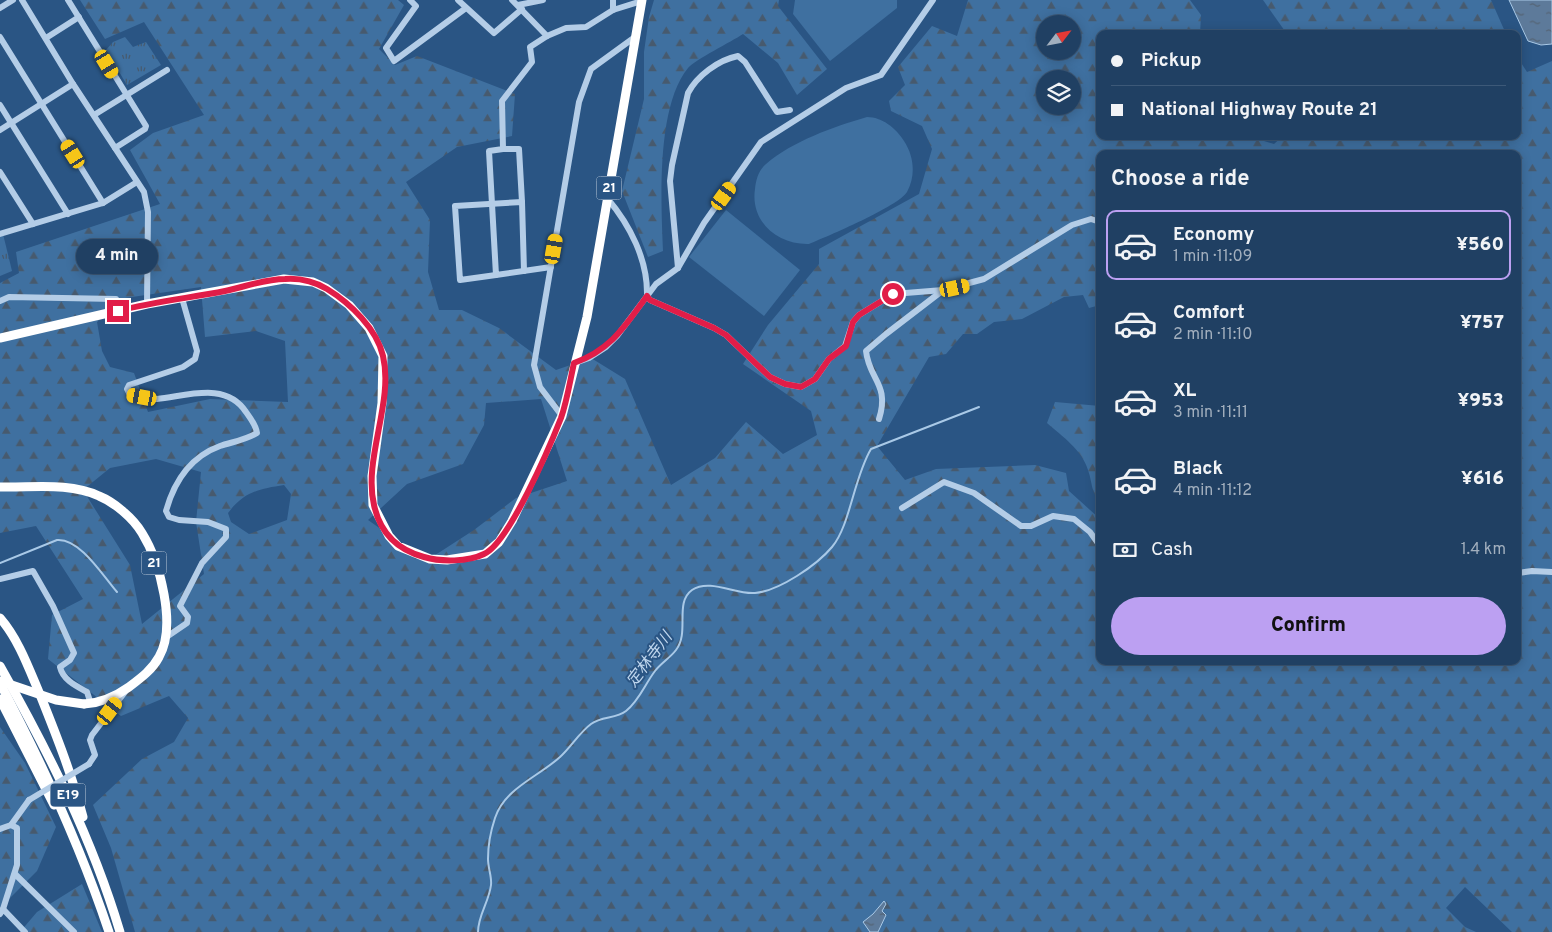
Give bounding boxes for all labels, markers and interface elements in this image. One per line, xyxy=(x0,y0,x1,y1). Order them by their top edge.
north arrow xyxy=(1036,15,1081,60)
map controls xyxy=(1036,15,1081,115)
car xyxy=(92,47,121,81)
text: Pickup xyxy=(1141,49,1201,73)
button: layers xyxy=(1036,70,1081,115)
text: National Highway Route 21 xyxy=(1141,98,1378,122)
car xyxy=(58,137,87,171)
text: Choose a ride xyxy=(1111,166,1249,193)
road number: 21 xyxy=(596,177,622,200)
car xyxy=(709,179,738,213)
icon: car xyxy=(1113,223,1158,268)
text: Economy xyxy=(1173,223,1254,247)
car xyxy=(544,233,563,265)
text: ¥560 xyxy=(1456,233,1504,257)
callout: 4 min xyxy=(77,238,159,274)
text: 4 min xyxy=(96,246,138,266)
text: 1 min · 11:09 xyxy=(1173,247,1252,267)
car xyxy=(938,278,971,298)
route start xyxy=(882,283,904,305)
route end xyxy=(107,300,129,322)
icon: car xyxy=(1113,301,1158,346)
text: Comfort xyxy=(1173,301,1245,325)
text: ¥757 xyxy=(1460,311,1504,335)
text: 2 min · 11:10 xyxy=(1173,325,1252,345)
icon: car xyxy=(1113,379,1158,424)
text: XL xyxy=(1173,379,1196,403)
car xyxy=(125,387,158,407)
text: ¥953 xyxy=(1458,389,1504,413)
text: 3 min · 11:11 xyxy=(1173,403,1248,423)
icon: car xyxy=(1113,457,1158,502)
text: Black xyxy=(1173,457,1223,481)
text: ¥616 xyxy=(1461,467,1504,491)
text: 4 min · 11:12 xyxy=(1173,481,1252,501)
icon: cash xyxy=(1111,536,1139,564)
text: Cash xyxy=(1151,538,1193,562)
text: 1.4 km xyxy=(1461,540,1506,560)
road number: 21 xyxy=(142,552,166,574)
button: Confirm xyxy=(1111,597,1506,655)
water label: 定林寺川 xyxy=(623,627,678,692)
car xyxy=(94,695,125,727)
road number: E19 xyxy=(50,784,86,806)

